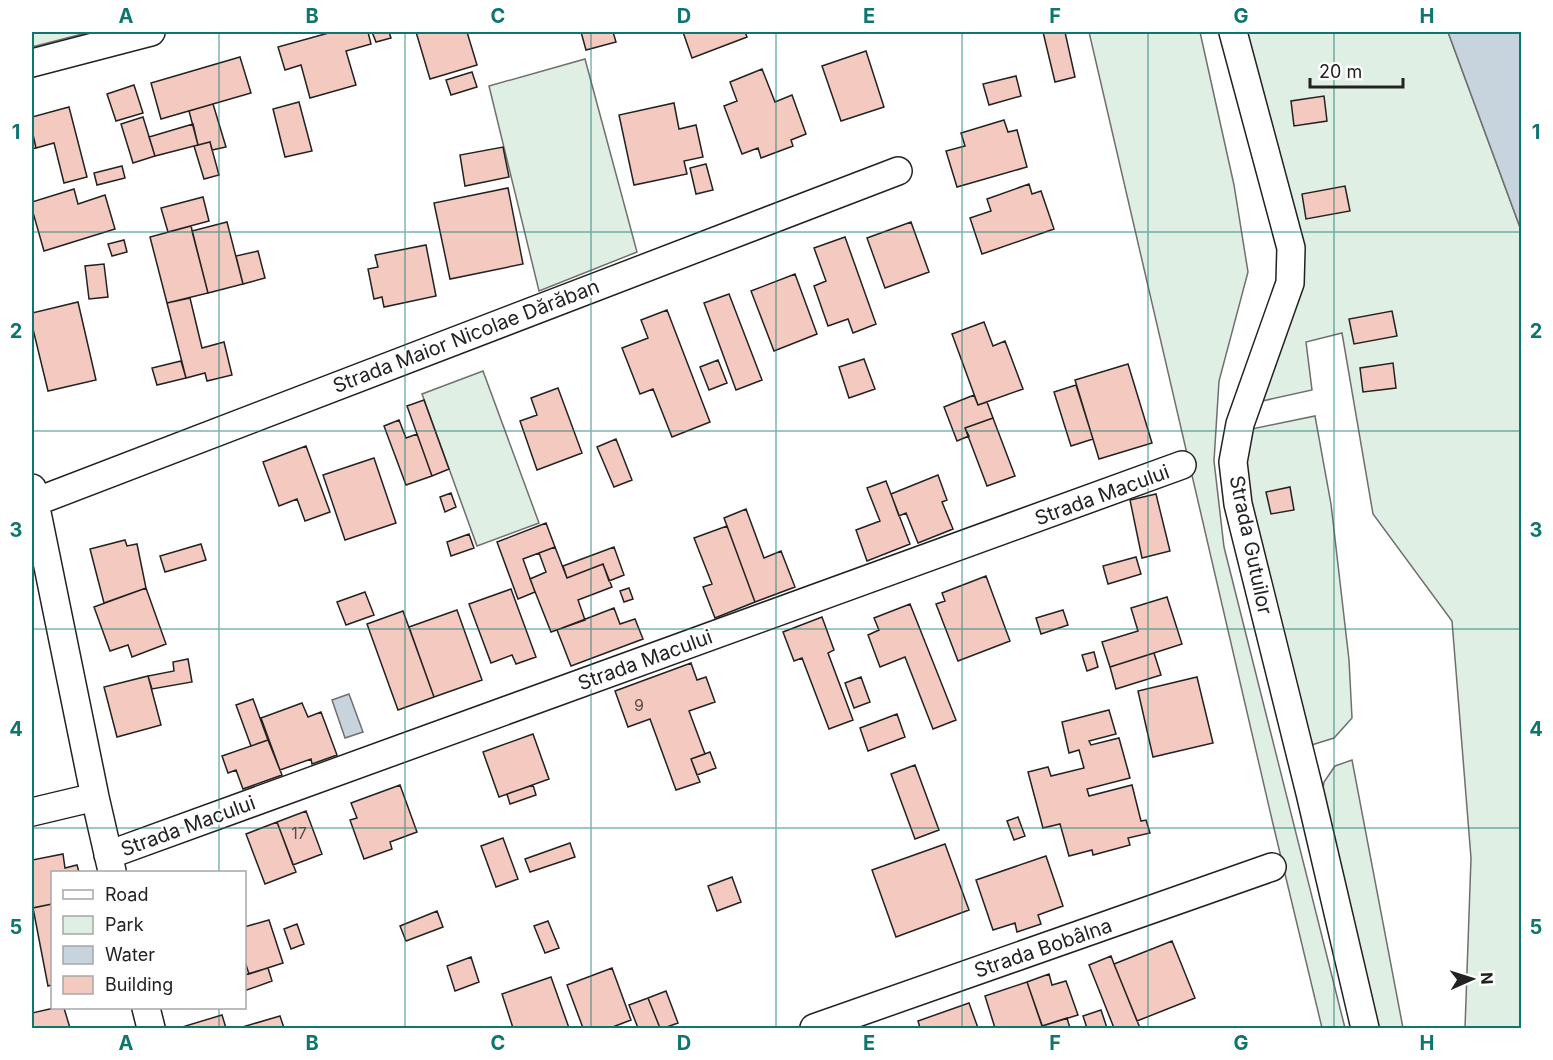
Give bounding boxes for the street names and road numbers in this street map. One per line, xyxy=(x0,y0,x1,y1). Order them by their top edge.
street label: Strada Maior Nicolae Dărăban xyxy=(330,274,602,398)
street label: Strada Macului xyxy=(1032,460,1172,530)
street label: Strada Gutuilor xyxy=(1225,473,1278,617)
street label: Strada Macului xyxy=(575,625,715,695)
street label: Strada Macului xyxy=(118,791,258,861)
street label: Strada Bobâlna xyxy=(971,913,1115,983)

